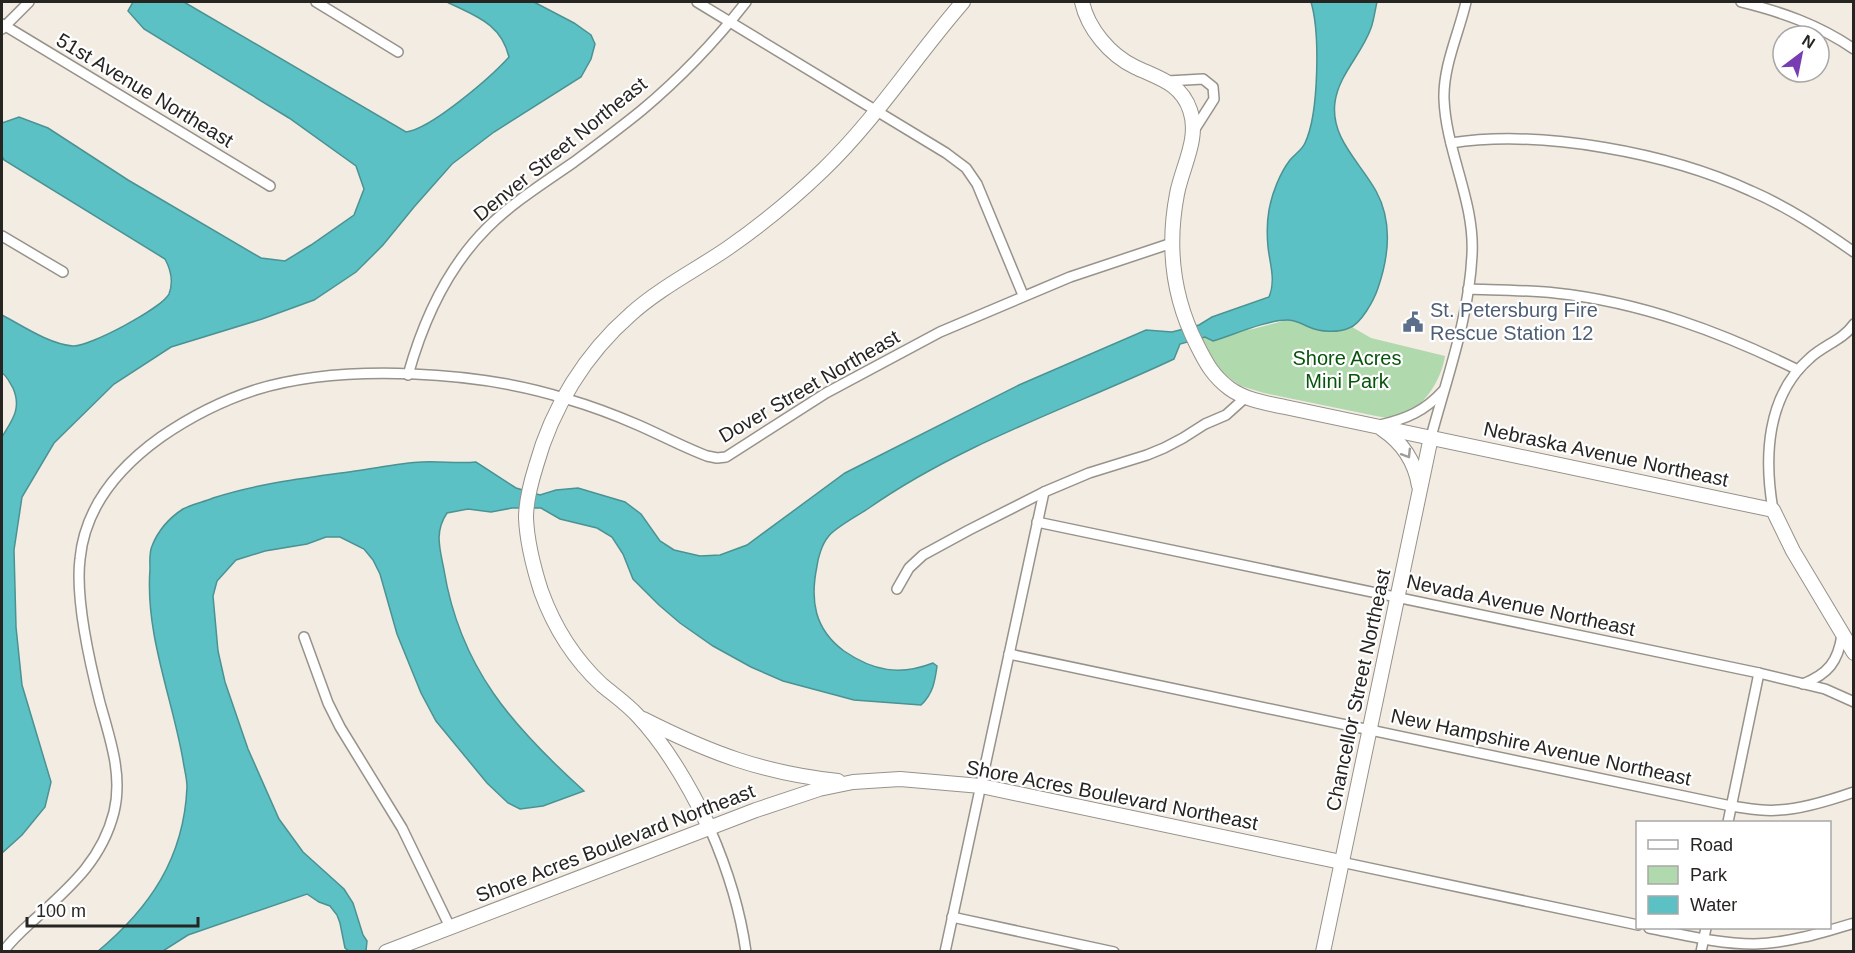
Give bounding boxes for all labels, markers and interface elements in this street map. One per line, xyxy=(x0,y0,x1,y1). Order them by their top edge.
north arrow xyxy=(1771,24,1831,84)
street label: 51st Avenue Northeast xyxy=(53,29,238,152)
text: N xyxy=(1799,31,1818,52)
street label: Denver Street Northeast xyxy=(469,72,651,225)
place label: St. Petersburg Fire Rescue Station 12 xyxy=(1430,299,1598,344)
public building icon: St. Petersburg Fire Rescue Station 12 xyxy=(1401,310,1425,334)
street label: Dover Street Northeast xyxy=(715,325,903,447)
park label: Shore Acres Mini Park xyxy=(1293,347,1401,392)
street label: Nebraska Avenue Northeast xyxy=(1482,417,1731,491)
one-way arrow xyxy=(1399,448,1411,458)
street label: Chancellor Street Northeast xyxy=(1322,567,1395,813)
street label: Nevada Avenue Northeast xyxy=(1405,570,1638,640)
street label: New Hampshire Avenue Northeast xyxy=(1389,704,1694,790)
street label: Shore Acres Boulevard Northeast xyxy=(964,756,1260,834)
street label: Shore Acres Boulevard Northeast xyxy=(473,779,758,906)
legend xyxy=(1636,821,1831,929)
text: Road xyxy=(1690,835,1733,855)
text: Park xyxy=(1690,865,1728,885)
scale bar xyxy=(27,890,198,928)
text: Water xyxy=(1690,895,1737,915)
text: 100 m xyxy=(36,901,86,921)

